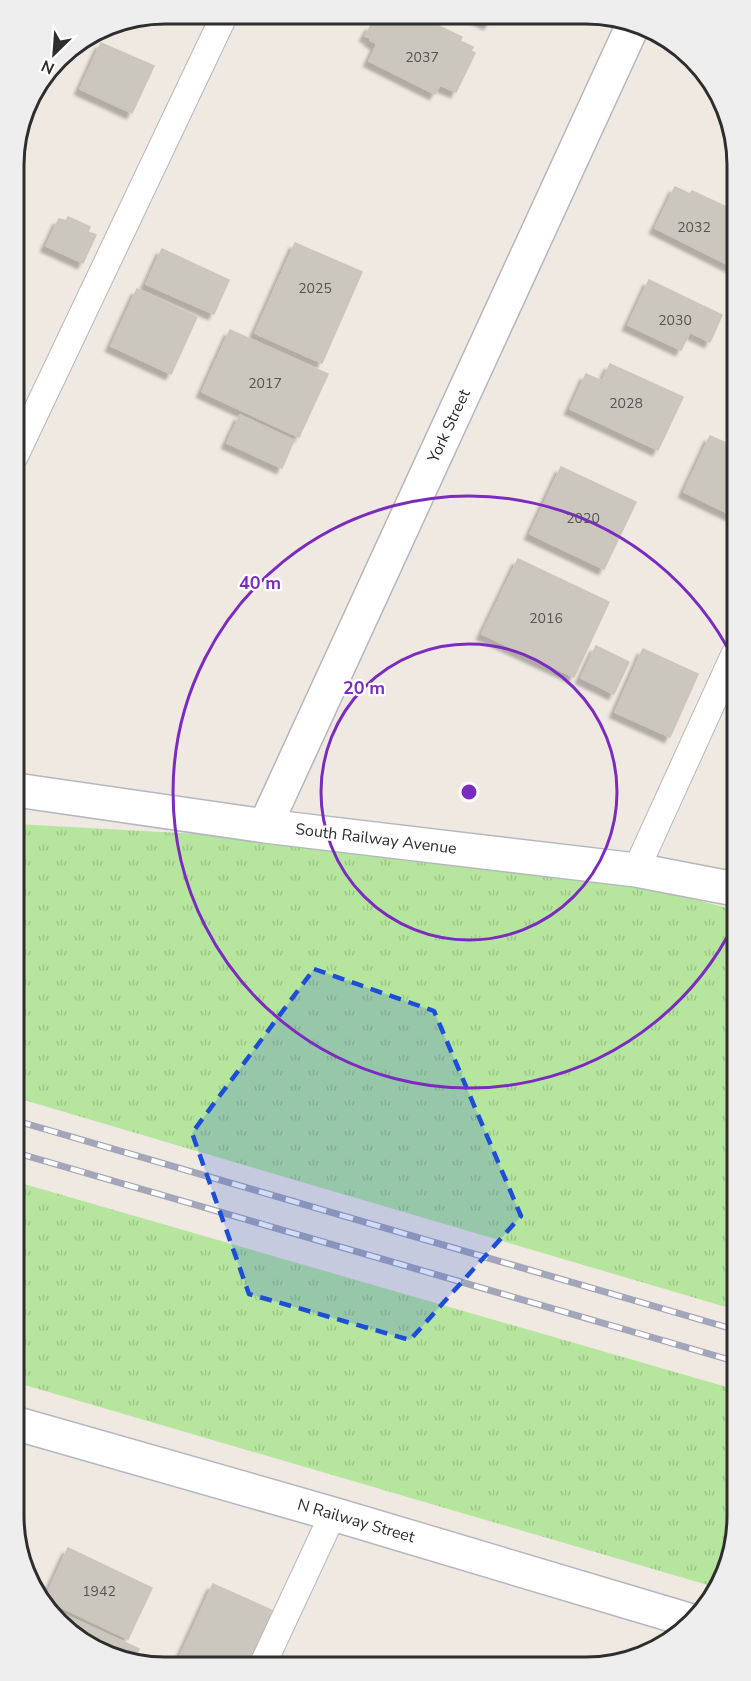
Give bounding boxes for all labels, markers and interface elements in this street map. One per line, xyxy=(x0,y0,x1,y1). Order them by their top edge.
north arrow xyxy=(24,24,84,84)
house number: 2037 xyxy=(405,48,439,67)
text: N xyxy=(38,54,58,79)
house number: 2032 xyxy=(677,218,711,237)
house number: 2025 xyxy=(298,279,332,298)
house number: 2030 xyxy=(658,311,692,330)
house number: 2017 xyxy=(248,374,282,393)
street label: York Street xyxy=(422,385,476,467)
house number: 2028 xyxy=(609,394,643,413)
house number: 2020 xyxy=(566,509,600,528)
text: 40 m xyxy=(239,571,281,595)
house number: 2016 xyxy=(529,609,563,628)
text: 20 m xyxy=(343,676,385,700)
centre of rings xyxy=(459,782,479,802)
street label: South Railway Avenue xyxy=(294,818,458,860)
street label: N Railway Street xyxy=(295,1494,418,1548)
house number: 1942 xyxy=(82,1582,116,1601)

